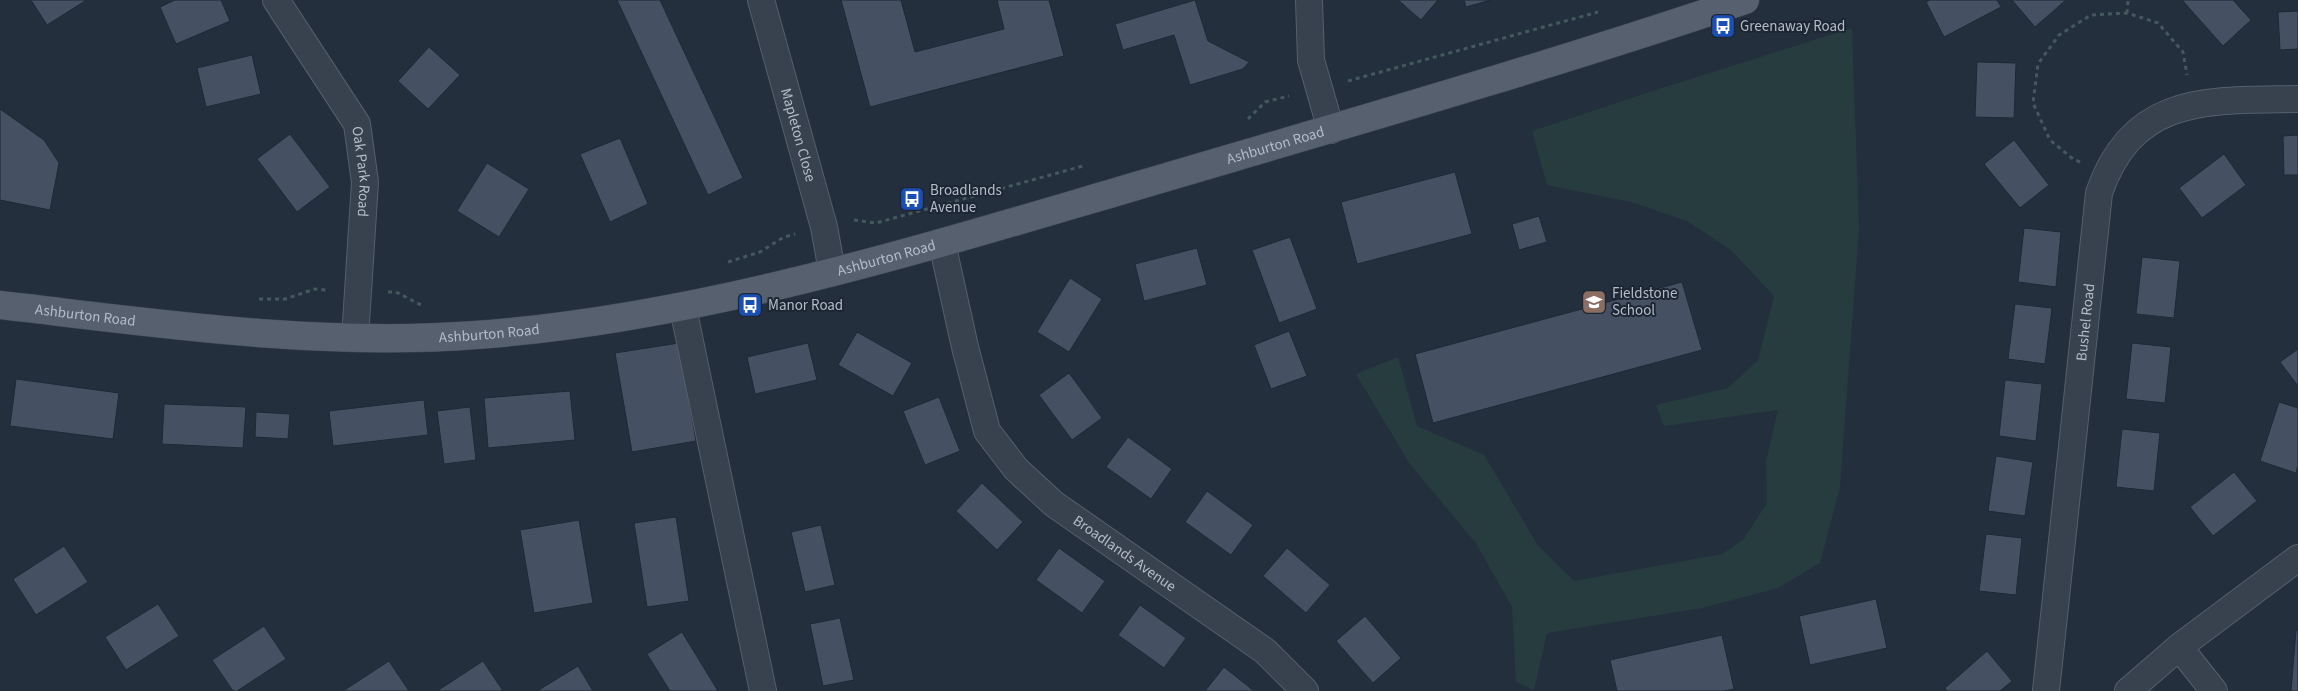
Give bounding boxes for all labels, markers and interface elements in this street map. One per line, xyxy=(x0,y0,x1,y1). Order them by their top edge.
bus stop icon: Greenaway Road xyxy=(1710,13,1736,39)
place label: Greenaway Road xyxy=(1740,16,1845,37)
street label: Mapleton Close xyxy=(775,86,821,184)
street label: Ashburton Road xyxy=(1224,121,1327,169)
street label: Oak Park Road xyxy=(347,125,375,218)
place label: Broadlands Avenue xyxy=(930,180,1002,218)
bus stop icon: Broadlands Avenue xyxy=(899,186,925,212)
street label: Ashburton Road xyxy=(835,234,938,281)
street label: Bushel Road xyxy=(2071,282,2100,362)
place label: Fieldstone School xyxy=(1612,283,1677,321)
school or university icon: Fieldstone School xyxy=(1581,289,1607,315)
bus stop icon: Manor Road xyxy=(737,292,763,318)
place label: Manor Road xyxy=(768,295,843,316)
street label: Ashburton Road xyxy=(34,299,137,331)
street label: Ashburton Road xyxy=(438,319,541,348)
street label: Broadlands Avenue xyxy=(1069,510,1180,597)

